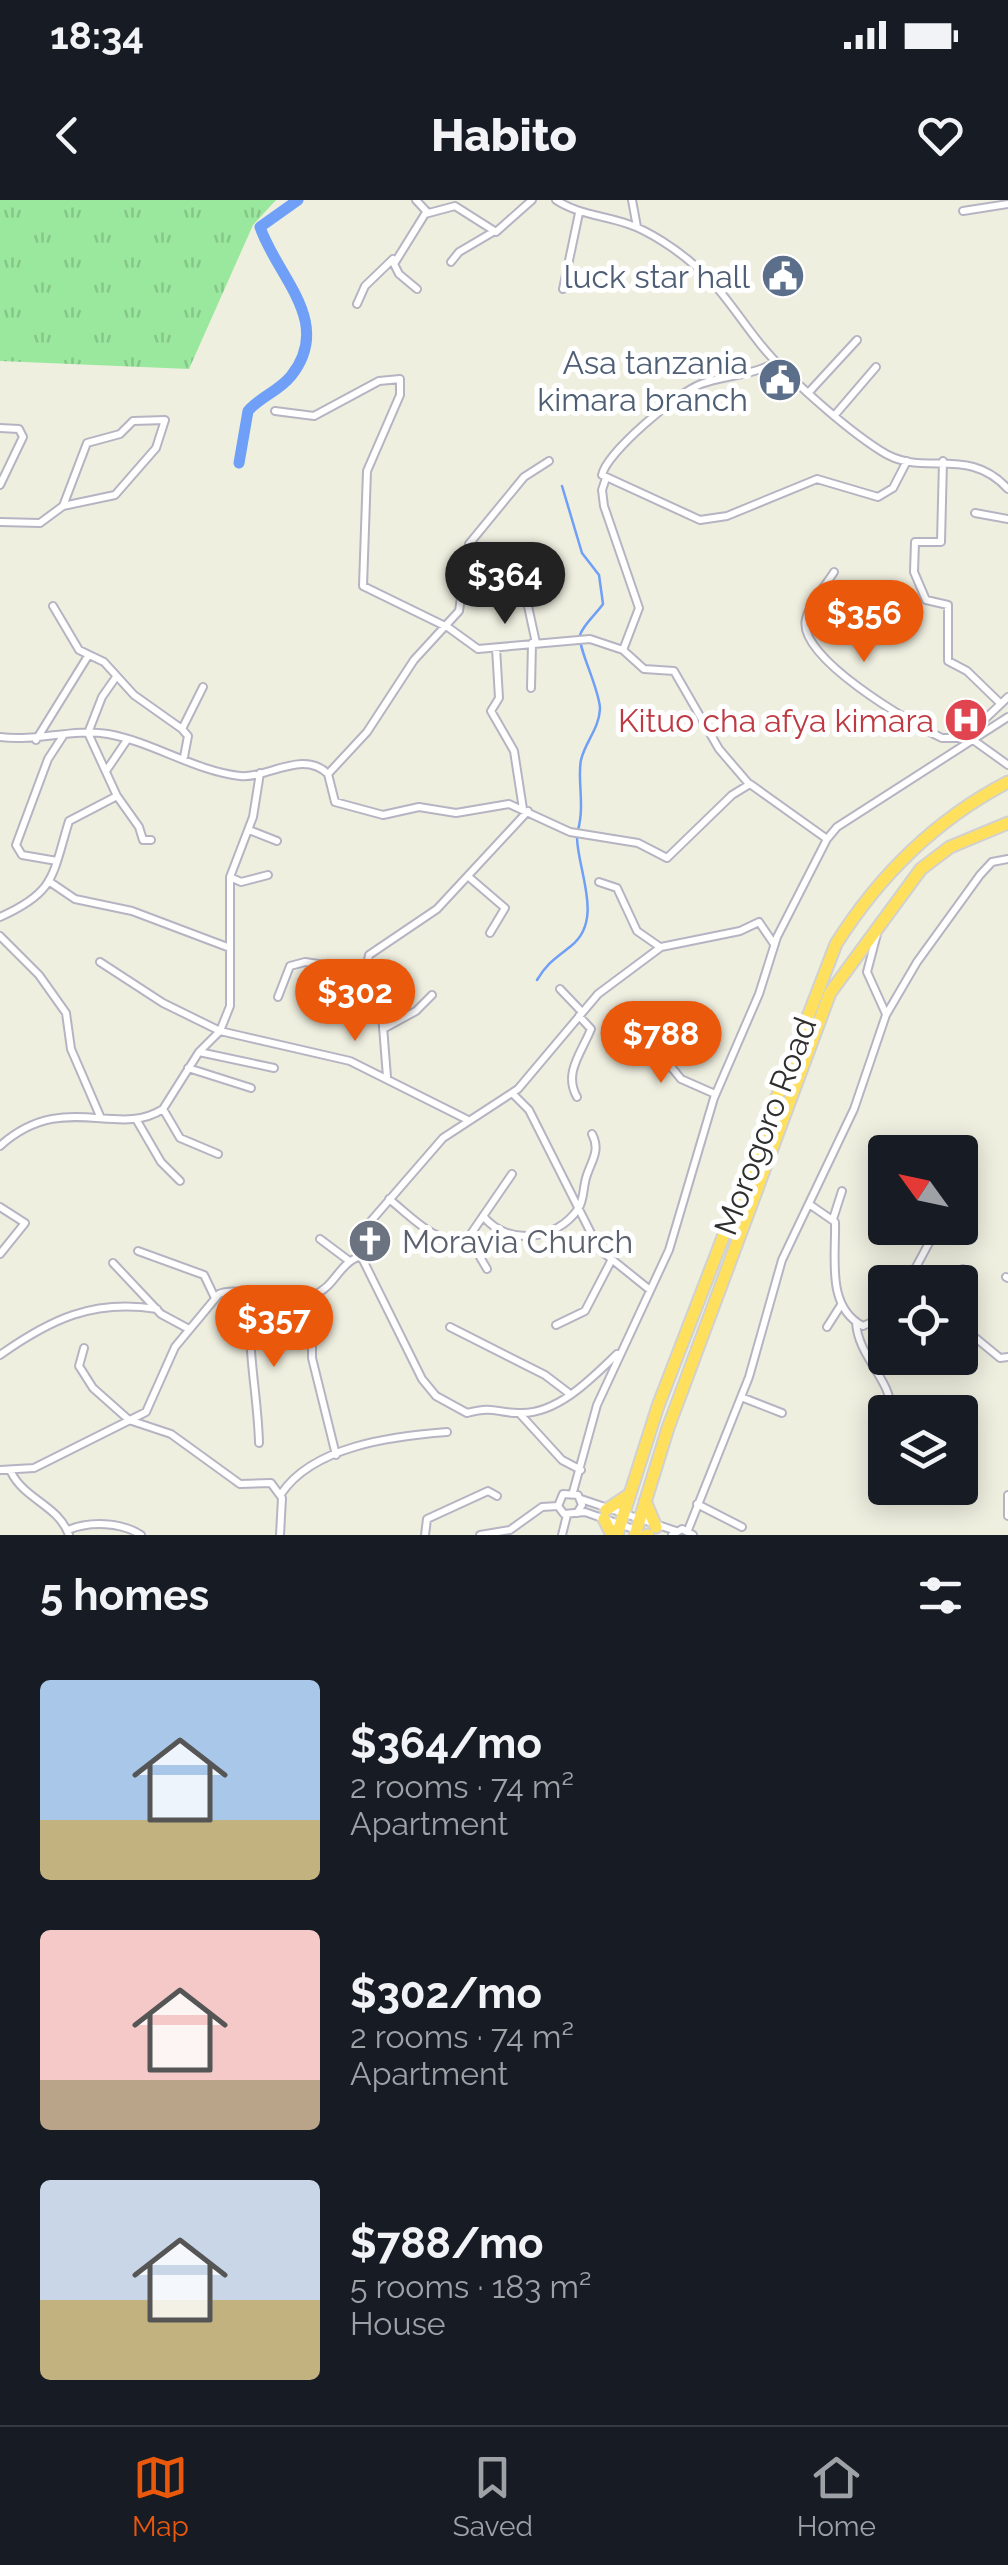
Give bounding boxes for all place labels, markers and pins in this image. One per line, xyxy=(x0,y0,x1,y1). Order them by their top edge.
public building icon: luck star hall xyxy=(760,253,806,299)
place label: luck star hall xyxy=(564,258,750,295)
place label: Asa tanzania kimara branch xyxy=(537,344,748,418)
public building icon: Asa tanzania kimara branch xyxy=(757,357,803,403)
pin: $364 xyxy=(446,542,564,627)
pin: $356 xyxy=(805,580,923,665)
hospital icon: Kituo cha afya kimara xyxy=(943,697,989,743)
place label: Kituo cha afya kimara xyxy=(618,702,934,739)
pin: $302 xyxy=(296,959,414,1044)
pin: $788 xyxy=(602,1001,720,1086)
church icon: Moravia Church xyxy=(347,1218,393,1264)
place label: Moravia Church xyxy=(402,1223,633,1260)
pin: $357 xyxy=(215,1285,333,1370)

